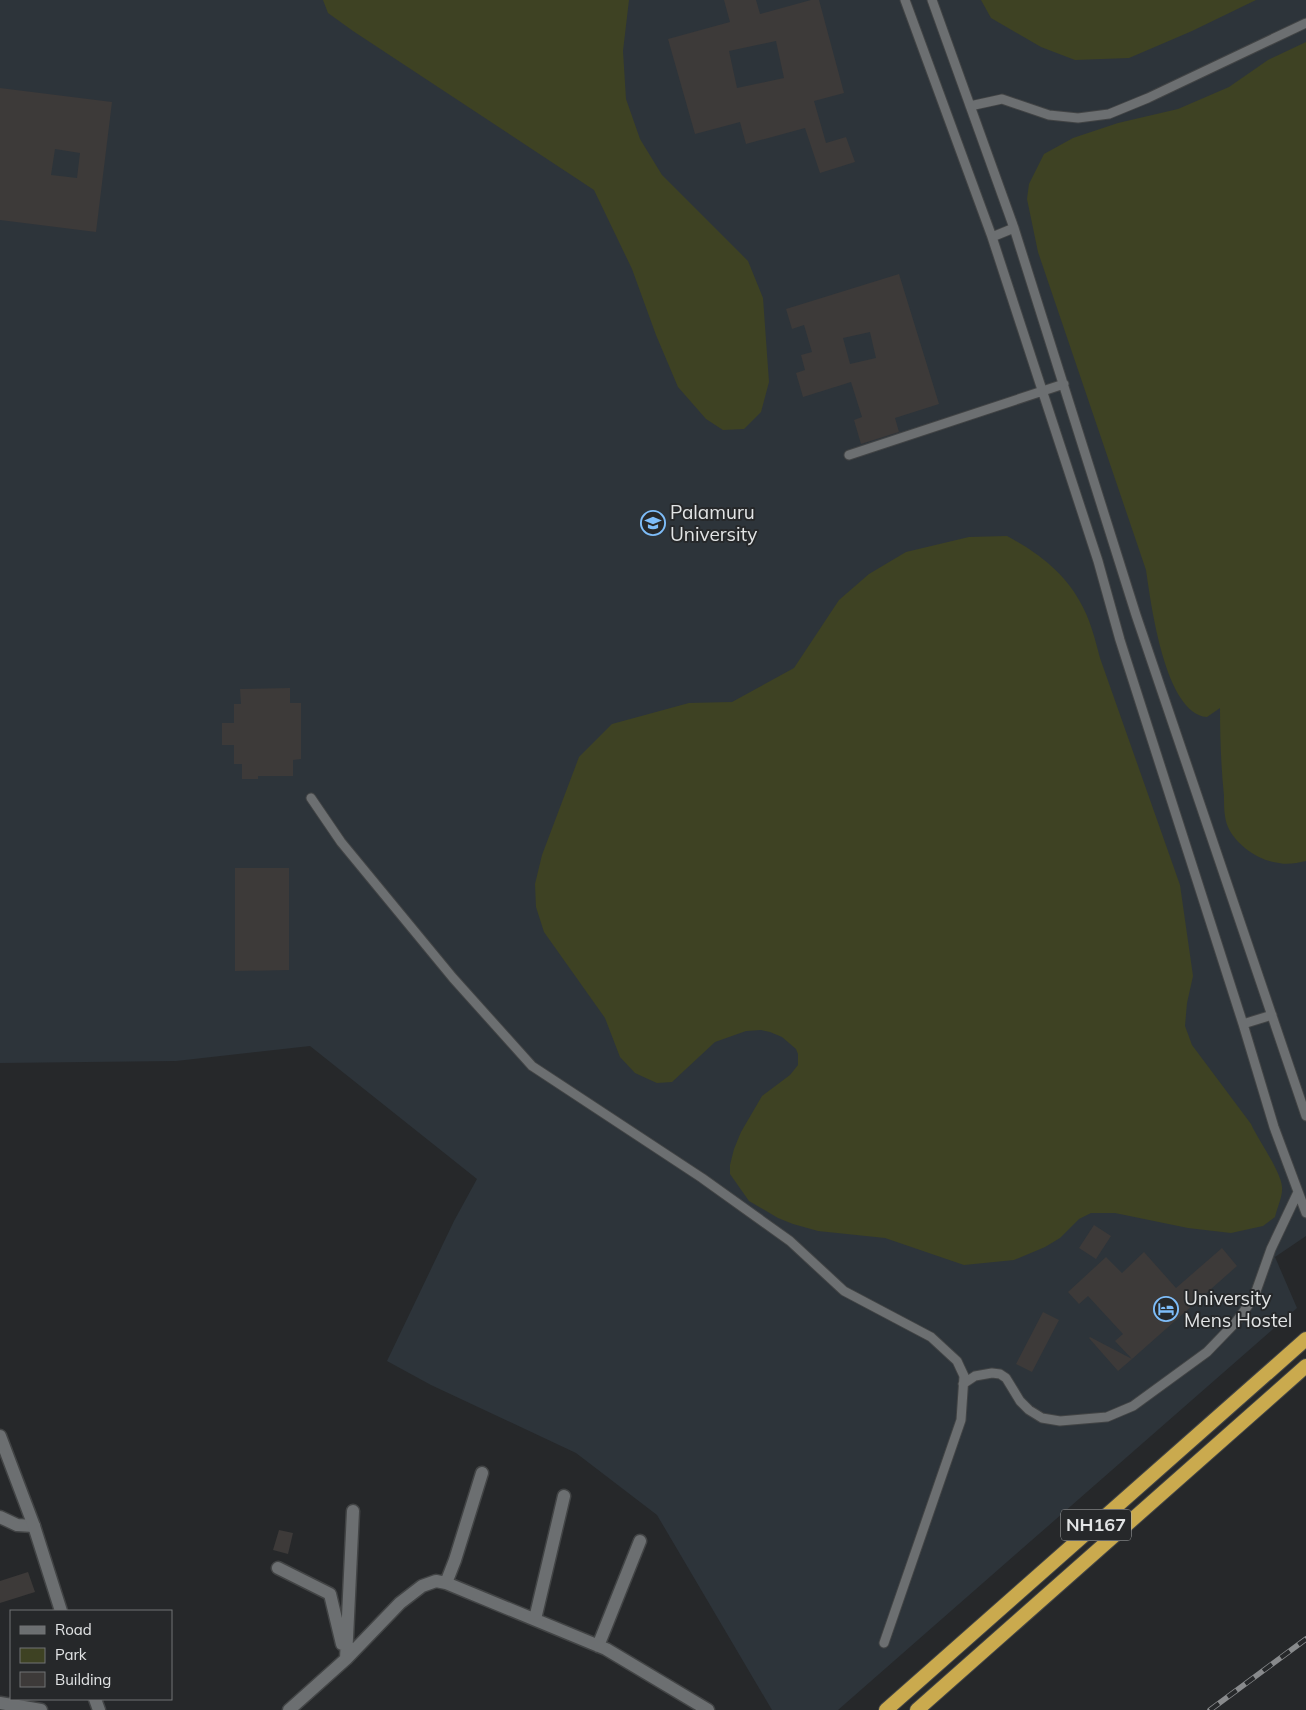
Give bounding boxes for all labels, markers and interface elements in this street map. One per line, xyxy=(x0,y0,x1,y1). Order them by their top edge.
place label: Palamuru University xyxy=(670,500,757,546)
school or university icon: Palamuru University xyxy=(640,510,666,536)
place label: University Mens Hostel xyxy=(1184,1286,1292,1332)
hotel icon: University Mens Hostel xyxy=(1153,1296,1179,1322)
road number: NH167 xyxy=(1061,1510,1131,1540)
legend xyxy=(10,1610,172,1700)
text: Road xyxy=(55,1620,92,1639)
text: Park xyxy=(55,1645,87,1664)
text: Building xyxy=(55,1670,111,1689)

